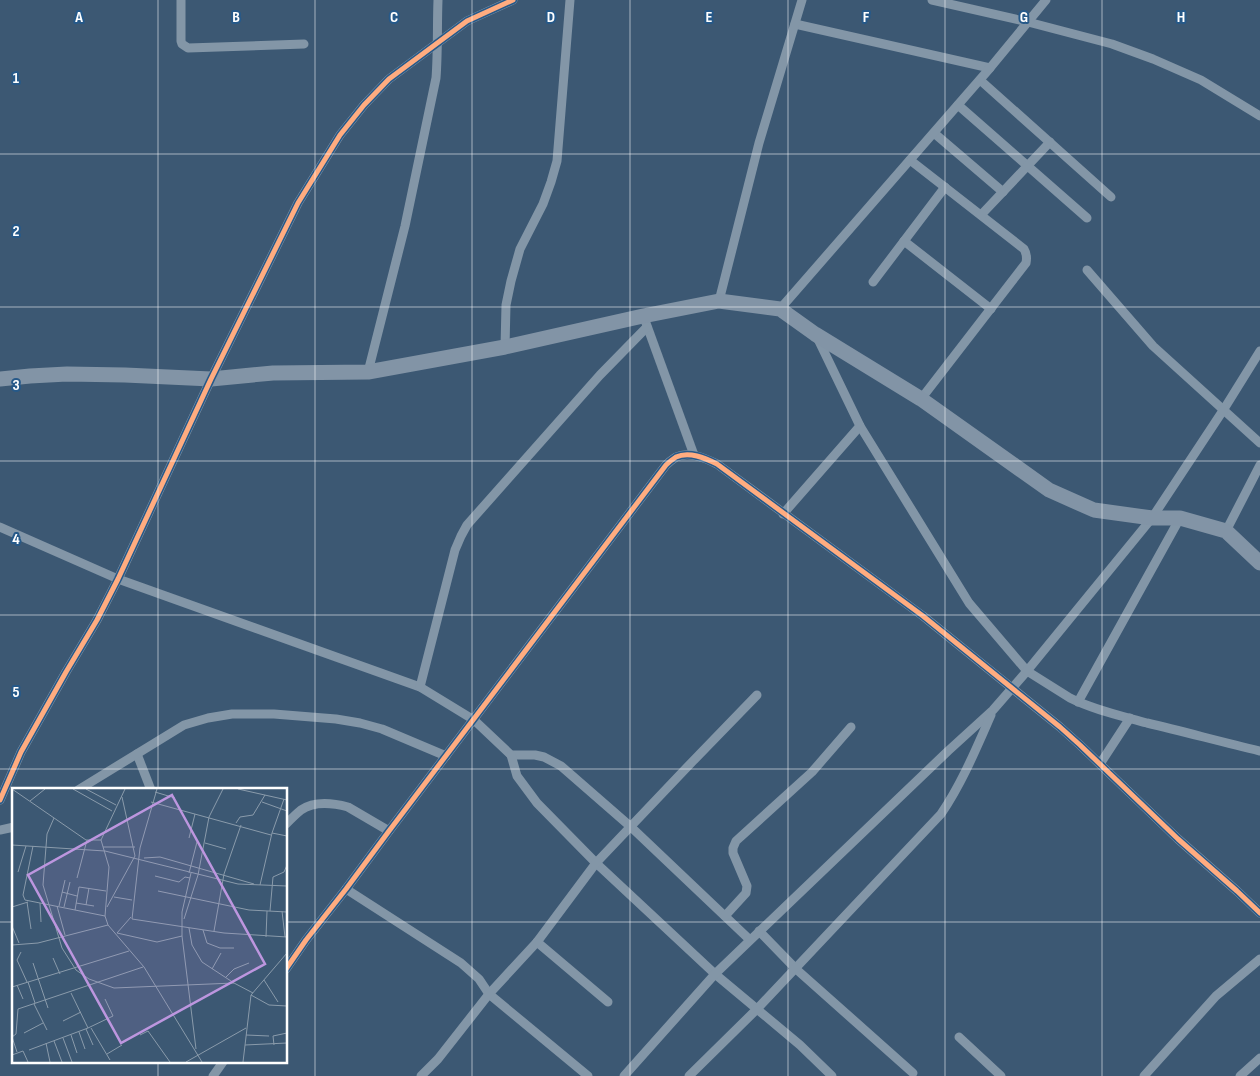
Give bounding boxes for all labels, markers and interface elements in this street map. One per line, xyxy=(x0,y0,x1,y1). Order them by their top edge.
text: A xyxy=(74,8,83,27)
text: B xyxy=(232,8,240,27)
text: C xyxy=(390,8,398,27)
text: D xyxy=(547,8,555,27)
text: E xyxy=(706,8,713,27)
text: F xyxy=(863,8,870,27)
text: G xyxy=(1020,8,1028,27)
text: H xyxy=(1177,8,1185,27)
text: 1 xyxy=(13,69,20,88)
text: 2 xyxy=(12,222,20,241)
text: 3 xyxy=(12,376,20,395)
text: 4 xyxy=(12,530,20,549)
text: 5 xyxy=(12,683,20,702)
inset map xyxy=(12,788,288,1064)

